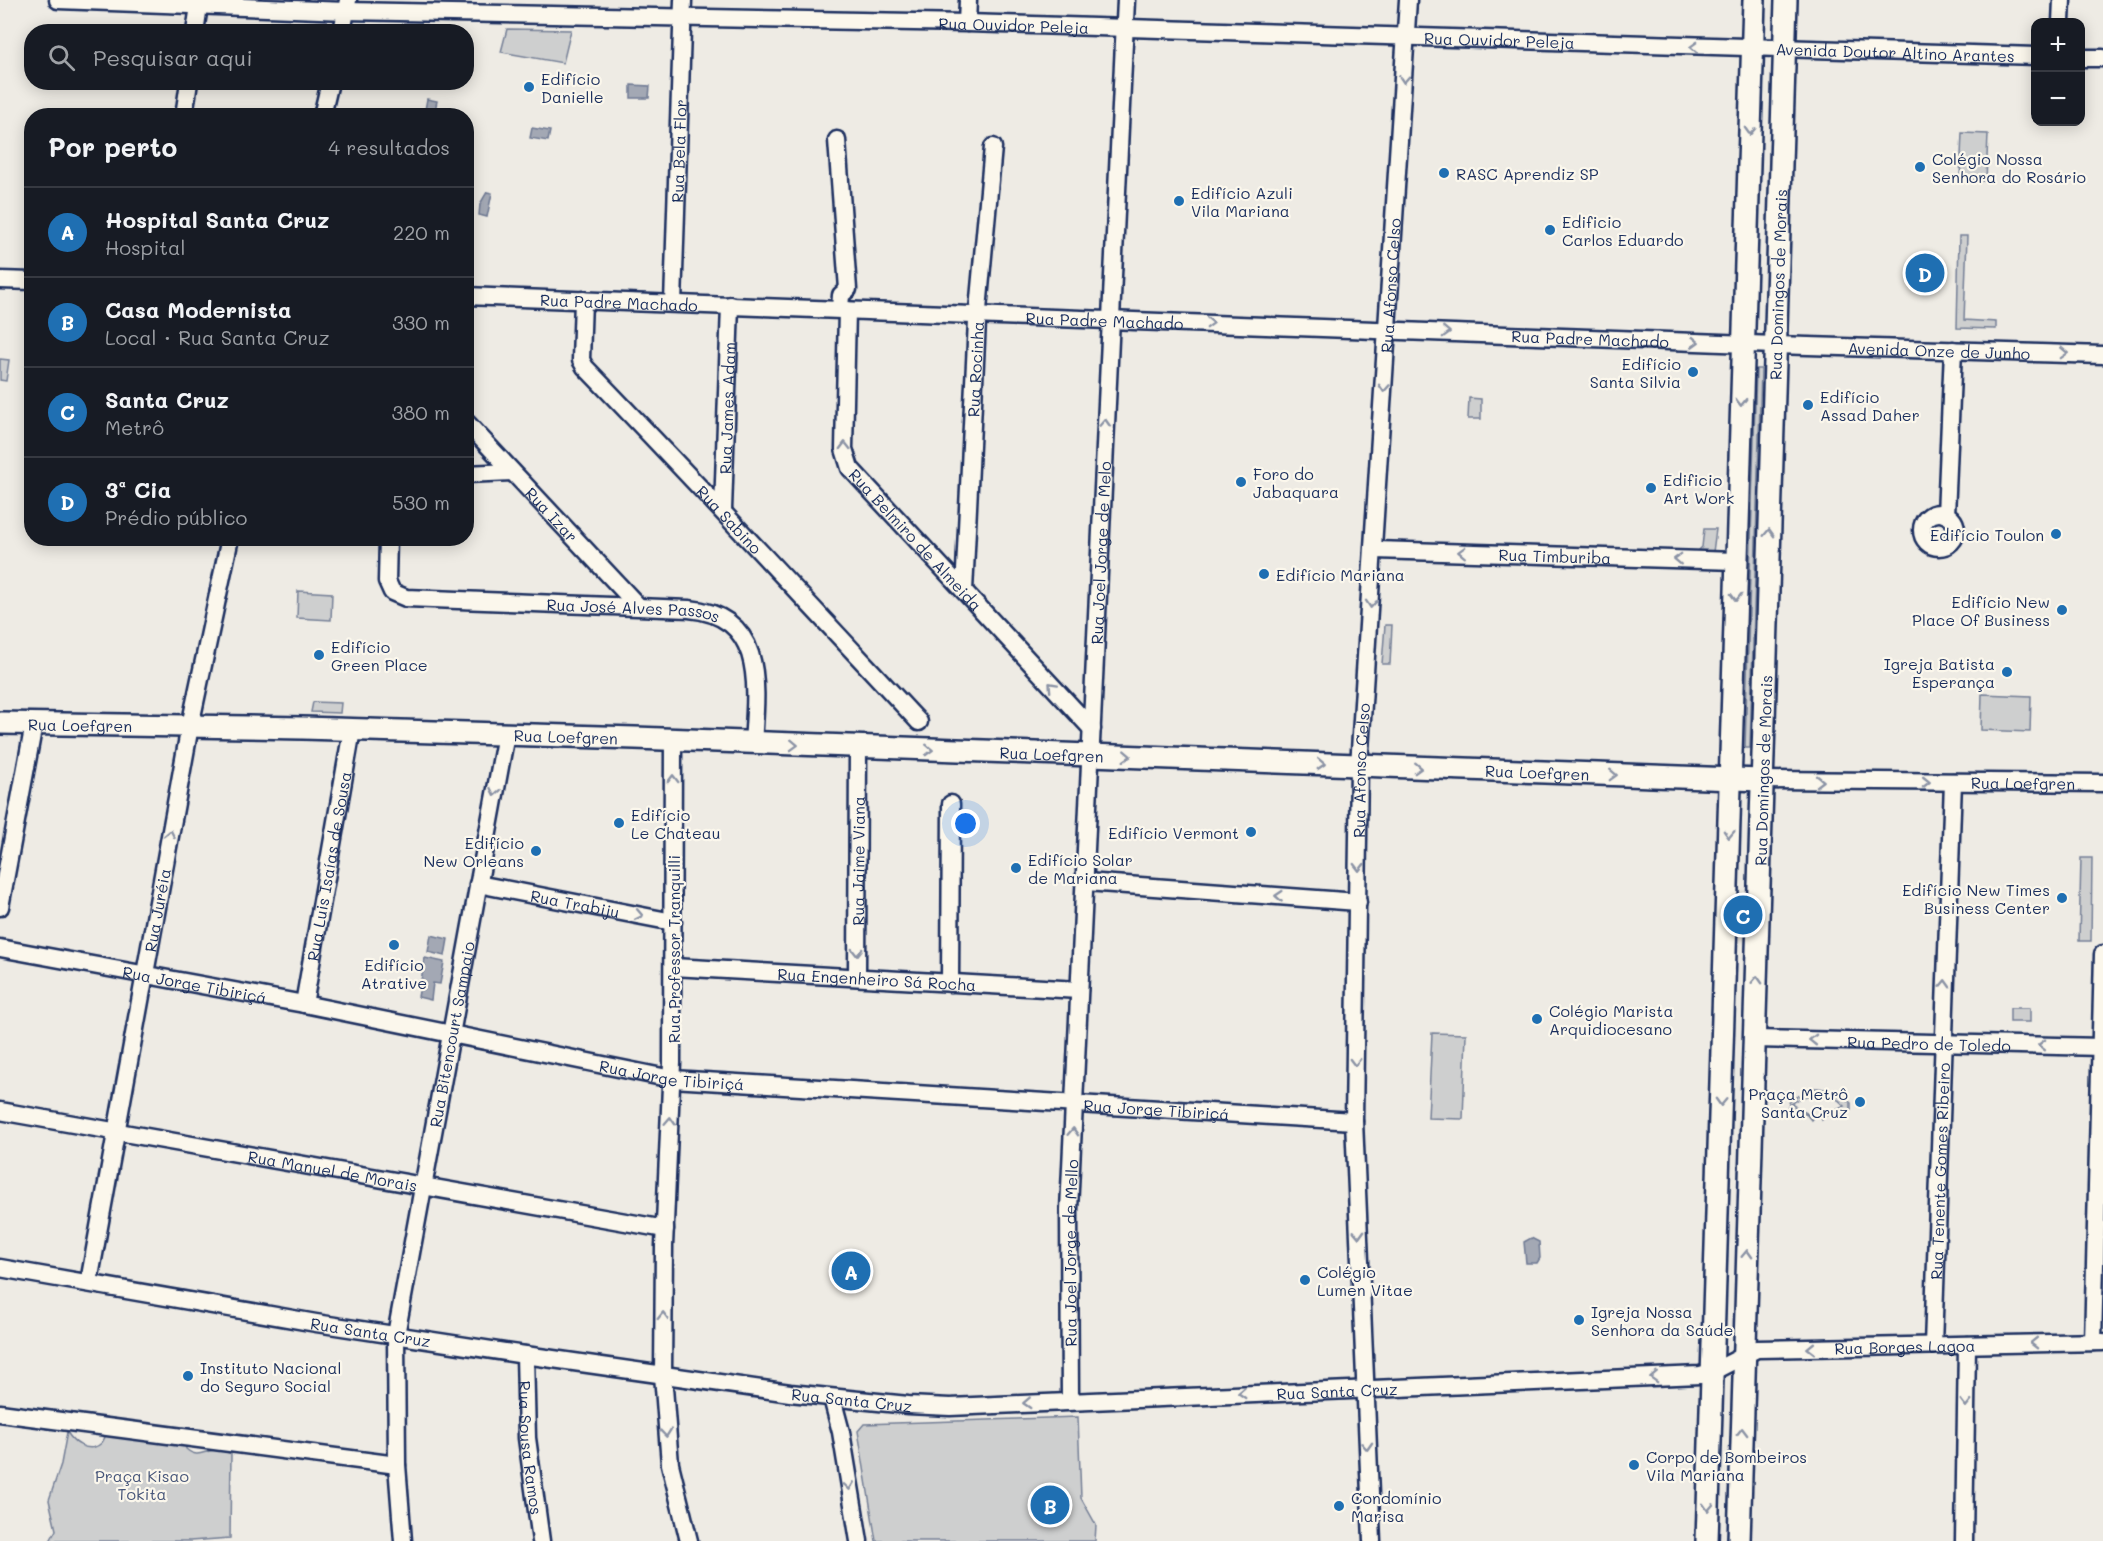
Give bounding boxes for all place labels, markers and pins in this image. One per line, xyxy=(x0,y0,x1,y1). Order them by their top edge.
place label: Edifício Danielle xyxy=(541,68,604,107)
marker: Edifício Danielle xyxy=(522,80,536,94)
place label: Colégio Nossa Senhora do Rosário xyxy=(1932,148,2086,187)
marker: Colégio Nossa Senhora do Rosário xyxy=(1913,160,1927,174)
place label: RASC Aprendiz SP xyxy=(1456,163,1599,184)
marker: RASC Aprendiz SP xyxy=(1437,166,1451,180)
place label: Edifício Azuli Vila Mariana xyxy=(1191,182,1293,221)
marker: Edifício Azuli Vila Mariana xyxy=(1172,194,1186,208)
place label: Edificio Carlos Eduardo xyxy=(1562,211,1684,250)
marker: Edificio Carlos Eduardo xyxy=(1543,223,1557,237)
pin: D xyxy=(1906,250,1944,296)
place label: Edifício Santa Silvia xyxy=(1590,353,1681,392)
marker: Edifício Santa Silvia xyxy=(1686,365,1700,379)
place label: Edifício Assad Daher xyxy=(1820,386,1920,425)
marker: Edifício Assad Daher xyxy=(1801,398,1815,412)
place label: Foro do Jabaquara xyxy=(1253,463,1339,502)
place label: Edificio Art Work xyxy=(1663,469,1734,508)
marker: Foro do Jabaquara xyxy=(1234,475,1248,489)
marker: Edificio Art Work xyxy=(1644,481,1658,495)
place label: Edifício Toulon xyxy=(1930,524,2044,545)
marker: Edifício Toulon xyxy=(2049,527,2063,541)
place label: Edifício Mariana xyxy=(1276,564,1405,585)
marker: Edifício Mariana xyxy=(1257,567,1271,581)
place label: Edifício New Place Of Business xyxy=(1912,591,2050,630)
marker: Edifício New Place Of Business xyxy=(2055,603,2069,617)
place label: Edifício Green Place xyxy=(331,636,428,675)
marker: Edifício Green Place xyxy=(312,648,326,662)
place label: Igreja Batista Esperança xyxy=(1884,653,1995,692)
marker: Igreja Batista Esperança xyxy=(2000,665,2014,679)
place label: Edifício Le Chateau xyxy=(631,804,721,843)
marker: Edifício Le Chateau xyxy=(612,816,626,830)
place label: Edifício Vermont xyxy=(1108,822,1239,843)
marker: Edifício Vermont xyxy=(1244,825,1258,839)
place label: Edifício New Orleans xyxy=(424,832,524,871)
marker: Edifício New Orleans xyxy=(529,844,543,858)
place label: Edifício Solar de Mariana xyxy=(1028,849,1133,888)
marker: Edifício Solar de Mariana xyxy=(1009,861,1023,875)
place label: Edifício New Times Business Center xyxy=(1902,879,2050,918)
marker: Edifício New Times Business Center xyxy=(2055,891,2069,905)
pin: C xyxy=(1724,892,1762,938)
marker: Edifício Atrative xyxy=(387,938,401,952)
place label: Edifício Atrative xyxy=(361,954,427,993)
place label: Colégio Marista Arquidiocesano xyxy=(1549,1000,1673,1039)
marker: Colégio Marista Arquidiocesano xyxy=(1530,1012,1544,1026)
place label: Praça Metrô Santa Cruz xyxy=(1749,1083,1848,1122)
marker: Praça Metrô Santa Cruz xyxy=(1853,1095,1867,1109)
pin: A xyxy=(832,1248,870,1294)
place label: Colégio Lumen Vitae xyxy=(1317,1261,1413,1300)
marker: Colégio Lumen Vitae xyxy=(1298,1273,1312,1287)
place label: Igreja Nossa Senhora da Saúde xyxy=(1591,1301,1733,1340)
marker: Igreja Nossa Senhora da Saúde xyxy=(1572,1313,1586,1327)
place label: Instituto Nacional do Seguro Social xyxy=(200,1357,341,1396)
marker: Instituto Nacional do Seguro Social xyxy=(181,1369,195,1383)
place label: Corpo de Bombeiros Vila Mariana xyxy=(1646,1446,1807,1485)
marker: Corpo de Bombeiros Vila Mariana xyxy=(1627,1458,1641,1472)
pin: B xyxy=(1030,1482,1070,1528)
place label: Condomínio Marisa xyxy=(1351,1487,1441,1526)
marker: Condomínio Marisa xyxy=(1332,1499,1346,1513)

